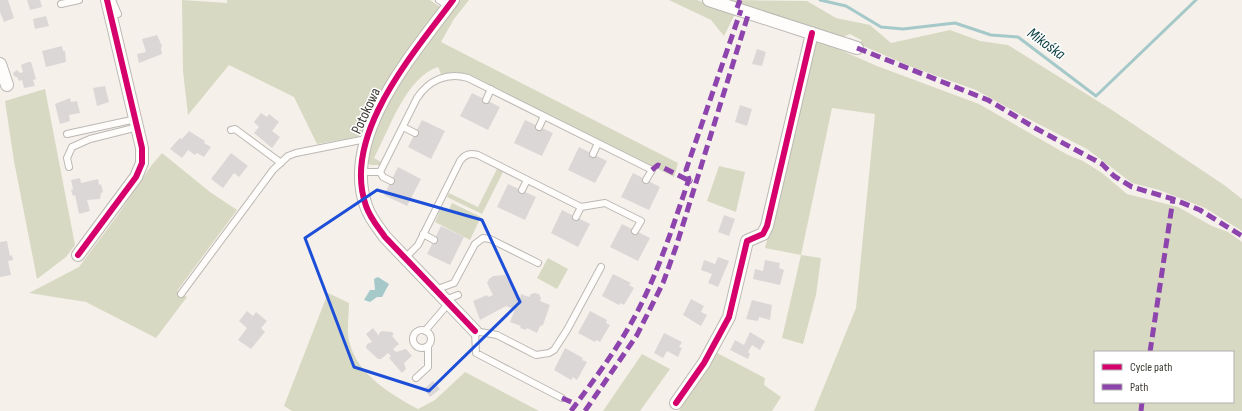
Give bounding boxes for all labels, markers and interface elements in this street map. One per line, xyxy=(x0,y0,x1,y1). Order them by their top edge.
water label: Mikośka xyxy=(1023,24,1069,64)
street label: Potokowa xyxy=(347,85,385,137)
legend xyxy=(1094,351,1234,403)
text: Cycle path xyxy=(1130,360,1172,375)
text: Path xyxy=(1130,380,1148,395)

